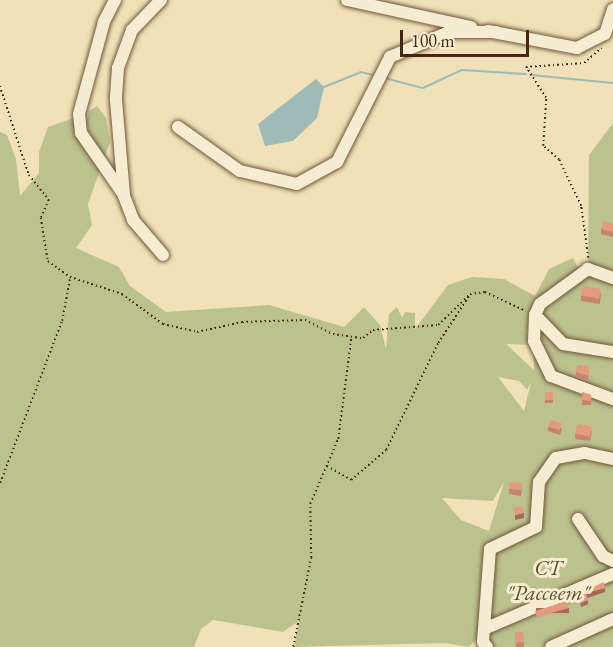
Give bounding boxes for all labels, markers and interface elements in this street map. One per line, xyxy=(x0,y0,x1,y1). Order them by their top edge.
scale bar xyxy=(403,18,532,56)
text: 100 m xyxy=(411,29,455,52)
park label: СТ "Рассвет" xyxy=(506,554,590,606)

